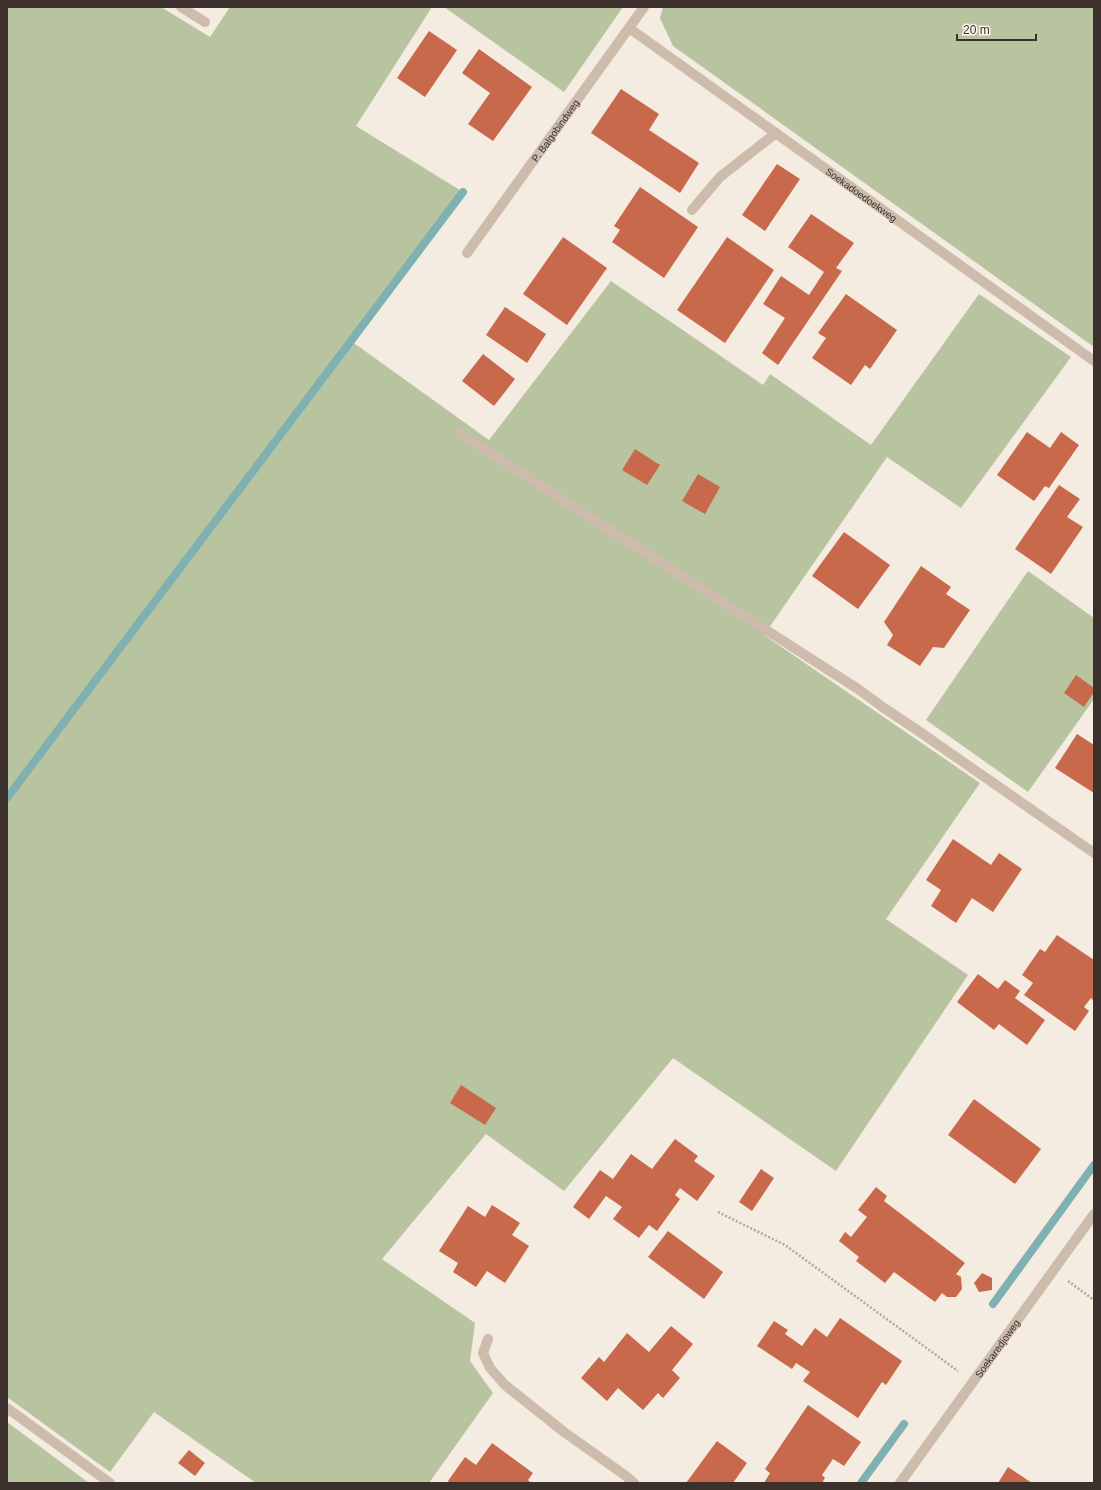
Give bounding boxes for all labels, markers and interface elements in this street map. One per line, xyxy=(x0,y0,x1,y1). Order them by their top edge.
scale bar xyxy=(957,16,1036,42)
text: 20 m xyxy=(963,23,990,37)
street label: P. Balgobindweg xyxy=(529,97,581,164)
street label: Soekadoedoekweg xyxy=(824,165,899,224)
street label: Soekaredjoweg xyxy=(972,1317,1022,1380)

